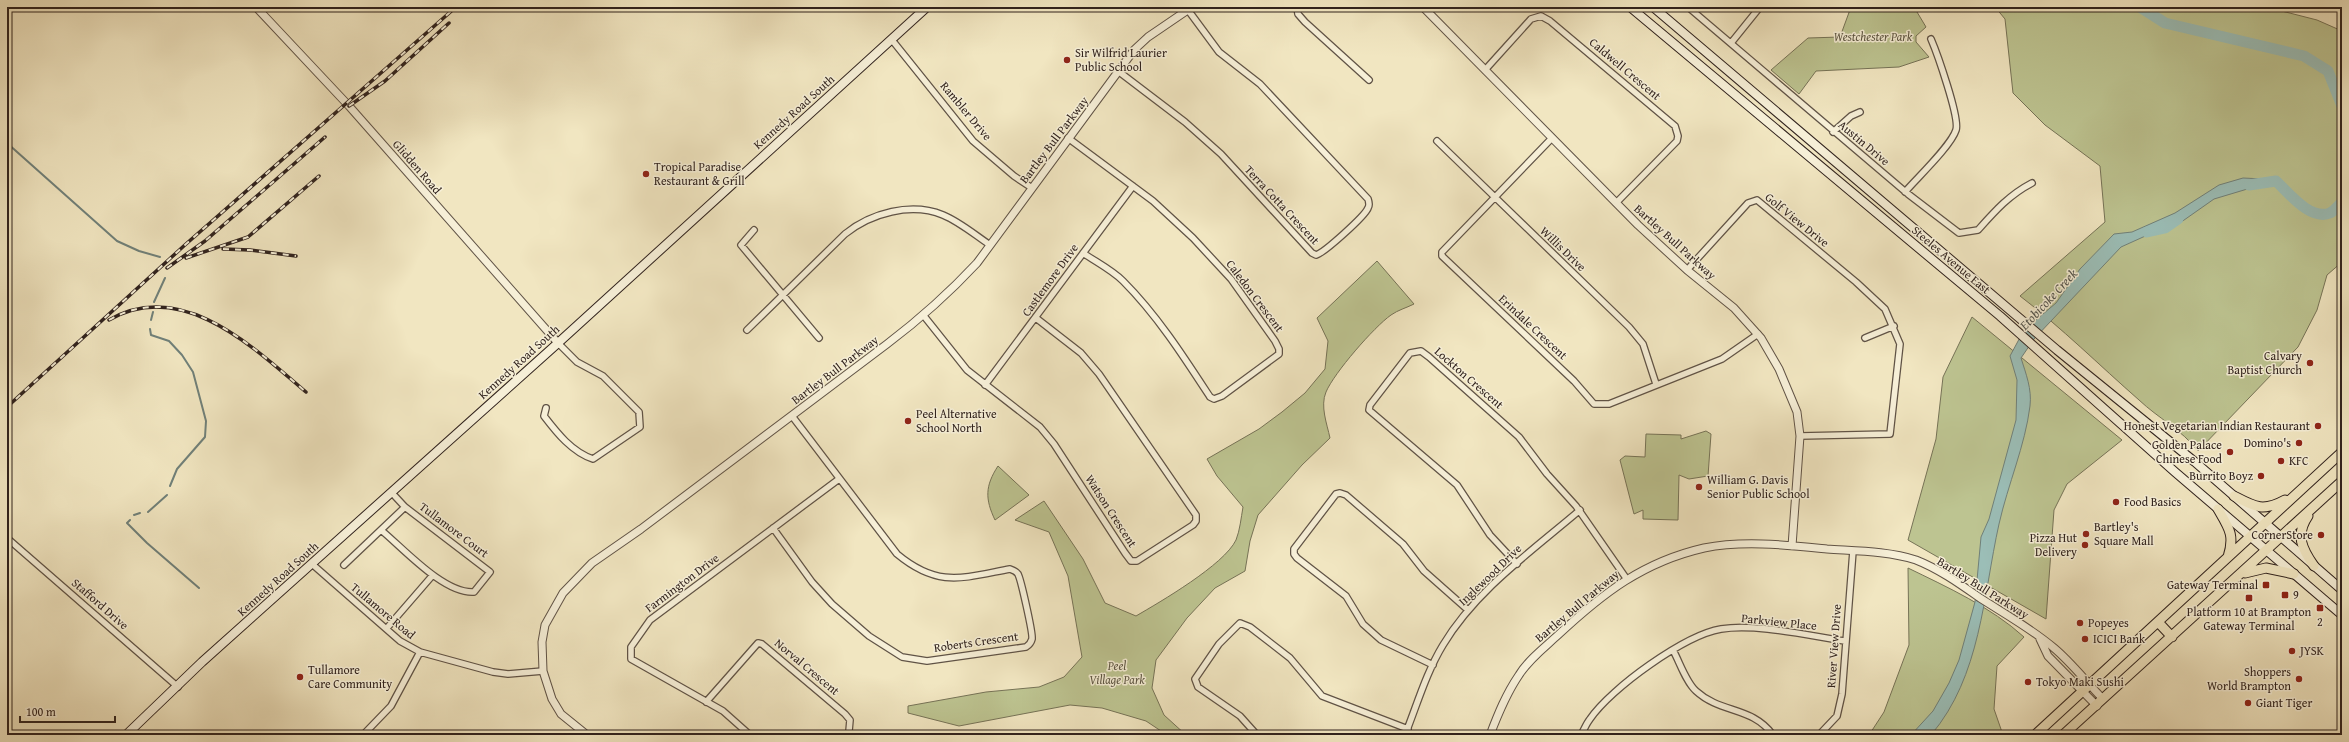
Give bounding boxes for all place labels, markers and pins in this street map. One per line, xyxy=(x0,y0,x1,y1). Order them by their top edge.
place label: Sir Wilfrid Laurier Public School xyxy=(1075,44,1167,75)
marker: Sir Wilfrid Laurier Public School xyxy=(1062,55,1072,65)
place label: Tropical Paradise Restaurant & Grill xyxy=(654,158,745,189)
marker: Tropical Paradise Restaurant & Grill xyxy=(641,169,651,179)
place label: Calvary Baptist Church xyxy=(2227,347,2302,378)
marker: Calvary Baptist Church xyxy=(2305,358,2315,368)
place label: Peel Alternative School North xyxy=(916,405,997,436)
marker: Peel Alternative School North xyxy=(903,416,913,426)
place label: Honest Vegetarian Indian Restaurant xyxy=(2124,417,2311,434)
marker: Honest Vegetarian Indian Restaurant xyxy=(2313,421,2323,431)
place label: Domino's xyxy=(2244,434,2291,451)
place label: Golden Palace Chinese Food xyxy=(2152,436,2223,467)
marker: Domino's xyxy=(2294,438,2304,448)
marker: Golden Palace Chinese Food xyxy=(2225,447,2235,457)
place label: KFC xyxy=(2289,452,2309,469)
marker: KFC xyxy=(2276,456,2286,466)
place label: Burrito Boyz xyxy=(2189,467,2253,484)
place label: William G. Davis Senior Public School xyxy=(1707,471,1810,502)
marker: Burrito Boyz xyxy=(2256,471,2266,481)
marker: William G. Davis Senior Public School xyxy=(1694,482,1704,492)
place label: Food Basics xyxy=(2124,493,2182,510)
marker: Food Basics xyxy=(2111,497,2121,507)
place label: Bartley's Square Mall xyxy=(2094,518,2154,549)
place label: CornerStore xyxy=(2251,526,2313,543)
place label: Pizza Hut Delivery xyxy=(2030,529,2078,560)
marker: Bartley's Square Mall xyxy=(2081,529,2091,539)
marker: CornerStore xyxy=(2316,530,2326,540)
marker: Pizza Hut Delivery xyxy=(2080,540,2090,550)
place label: Gateway Terminal xyxy=(2167,576,2259,593)
marker: Gateway Terminal xyxy=(2261,580,2271,590)
place label: 9 xyxy=(2293,586,2299,603)
marker: 9 xyxy=(2280,590,2290,600)
marker: Platform 10 at Brampton Gateway Terminal xyxy=(2244,593,2254,603)
place label: Platform 10 at Brampton Gateway Terminal xyxy=(2187,603,2312,634)
marker: 2 xyxy=(2315,603,2325,613)
place label: 2 xyxy=(2317,613,2323,630)
place label: Popeyes xyxy=(2088,614,2129,631)
marker: Popeyes xyxy=(2075,618,2085,628)
place label: ICICI Bank xyxy=(2093,630,2146,647)
marker: ICICI Bank xyxy=(2080,634,2090,644)
place label: JYSK xyxy=(2298,642,2325,659)
marker: JYSK xyxy=(2287,646,2297,656)
place label: Tullamore Care Community xyxy=(308,661,392,692)
place label: Shoppers World Brampton xyxy=(2207,663,2291,694)
marker: Tullamore Care Community xyxy=(295,672,305,682)
place label: Tokyo Maki Sushi xyxy=(2036,673,2124,690)
marker: Shoppers World Brampton xyxy=(2294,674,2304,684)
marker: Tokyo Maki Sushi xyxy=(2023,677,2033,687)
place label: Giant Tiger xyxy=(2256,694,2312,711)
marker: Giant Tiger xyxy=(2243,698,2253,708)

